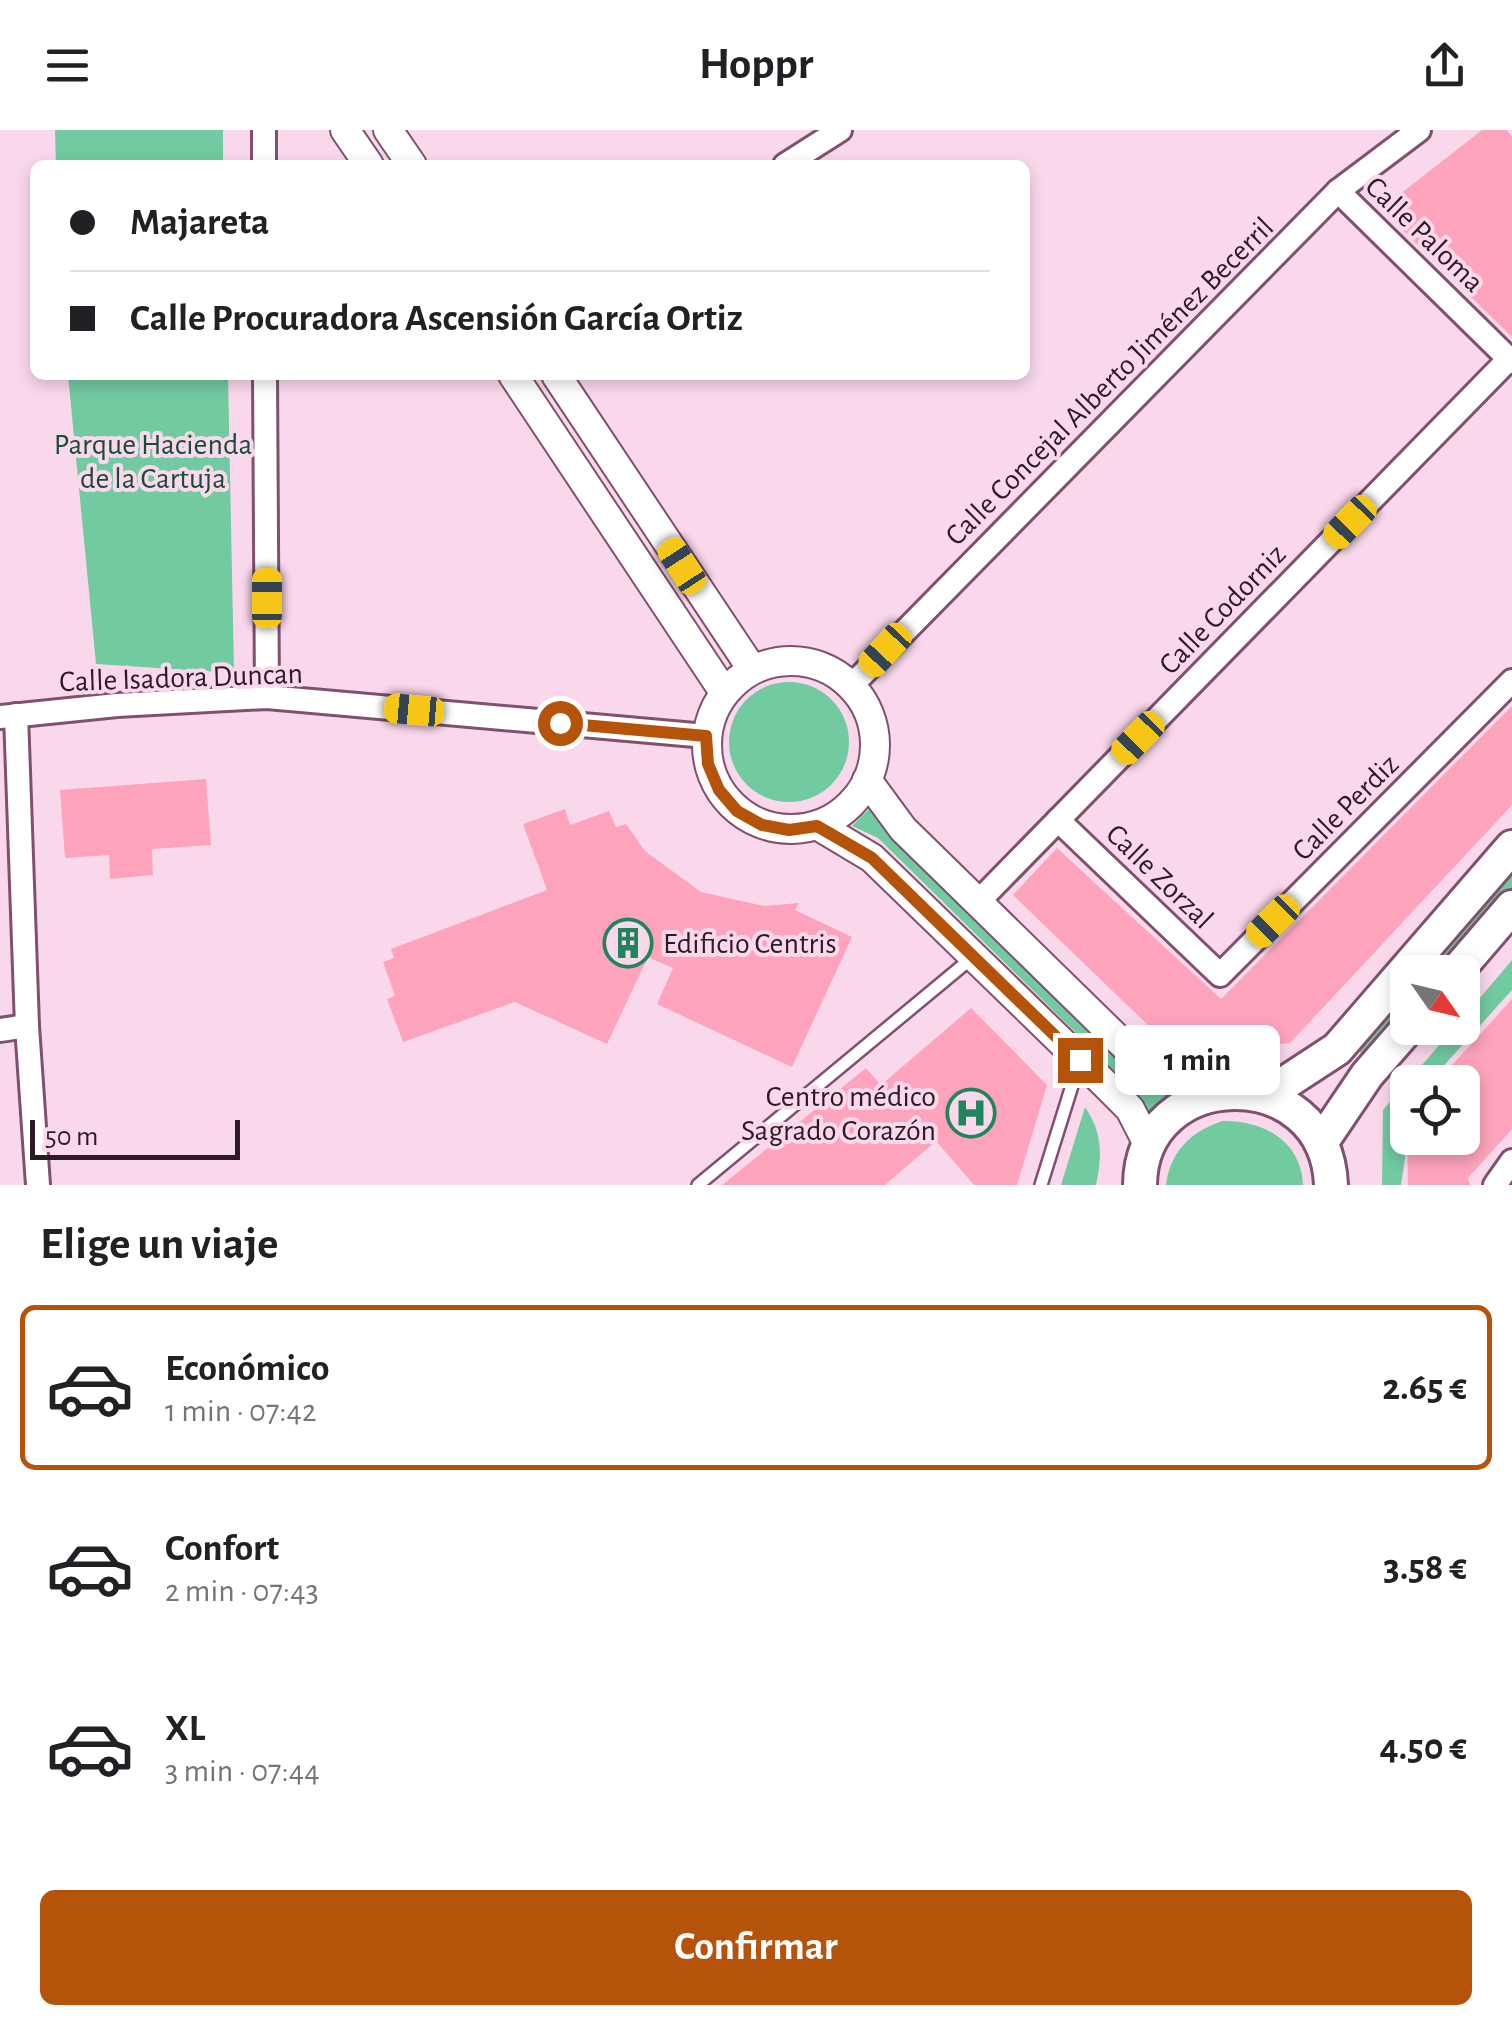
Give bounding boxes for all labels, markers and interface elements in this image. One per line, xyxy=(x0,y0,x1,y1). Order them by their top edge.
icon: menu xyxy=(40,38,95,93)
icon: share xyxy=(1417,38,1472,93)
text: Hoppr xyxy=(699,42,813,87)
street label: Calle Paloma xyxy=(1359,171,1489,298)
text: Majareta xyxy=(130,204,269,242)
street label: Calle Concejal Alberto Jiménez Becerril xyxy=(940,212,1279,551)
text: Calle Procuradora Ascensión García Ortiz xyxy=(130,300,743,338)
park label: Parque Hacienda de la Cartuja xyxy=(54,430,252,494)
car xyxy=(1318,490,1382,554)
car xyxy=(653,533,711,599)
street label: Calle Codorniz xyxy=(1154,539,1292,680)
car xyxy=(252,568,282,628)
car xyxy=(854,618,916,682)
street label: Calle Isadora Duncan xyxy=(59,659,303,697)
car xyxy=(383,692,445,728)
route start xyxy=(538,701,583,746)
car xyxy=(1106,706,1170,770)
street label: Calle Perdiz xyxy=(1287,749,1404,866)
street label: Calle Zorzal xyxy=(1100,819,1219,935)
car xyxy=(1241,889,1305,953)
building icon: Edificio Centris xyxy=(602,917,654,969)
place label: Edificio Centris xyxy=(663,929,837,959)
north arrow xyxy=(1390,955,1480,1045)
map controls xyxy=(1390,955,1480,1155)
callout: 1 min xyxy=(1115,1025,1280,1095)
route end xyxy=(1058,1038,1103,1083)
text: 1 min xyxy=(1164,1044,1231,1076)
button: locate xyxy=(1390,1065,1480,1155)
place label: Centro médico Sagrado Corazón xyxy=(741,1082,936,1146)
hospital icon: Centro médico Sagrado Corazón xyxy=(945,1087,997,1139)
scale bar xyxy=(30,1115,240,1160)
text: 50 m xyxy=(45,1123,99,1151)
text: Elige un viaje xyxy=(40,1222,279,1267)
icon: car xyxy=(45,1343,135,1433)
text: Económico xyxy=(165,1350,329,1388)
text: 2.65 € xyxy=(1382,1369,1467,1407)
text: 1 min · 07:42 xyxy=(165,1395,317,1427)
icon: car xyxy=(45,1523,135,1613)
text: Confort xyxy=(165,1530,279,1568)
text: 3.58 € xyxy=(1383,1549,1467,1587)
text: 2 min · 07:43 xyxy=(165,1575,319,1607)
icon: car xyxy=(45,1703,135,1793)
text: XL xyxy=(165,1710,205,1748)
text: 4.50 € xyxy=(1379,1729,1467,1767)
text: 3 min · 07:44 xyxy=(165,1755,320,1787)
button: Confirmar xyxy=(40,1890,1472,2005)

